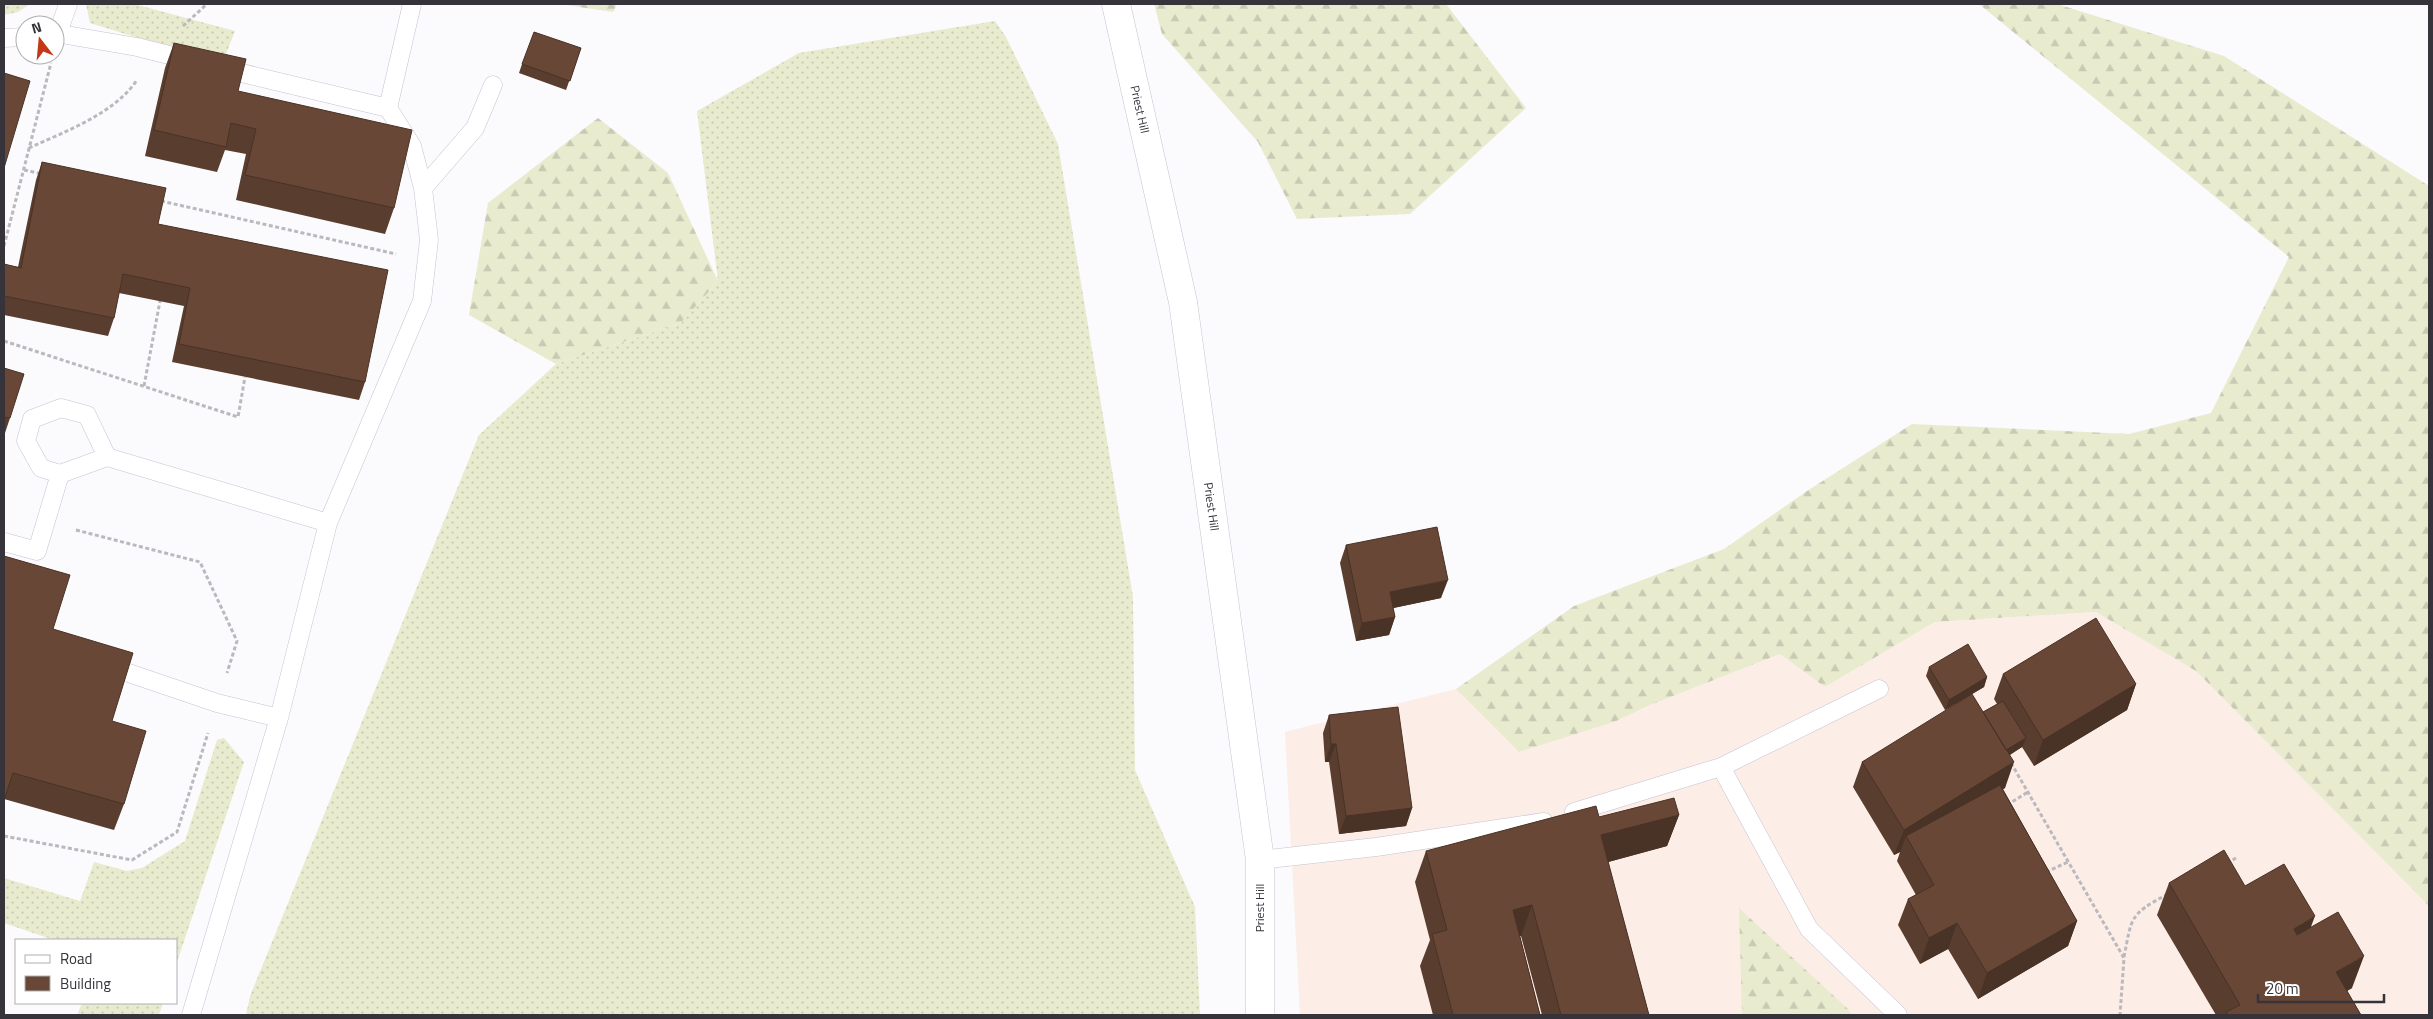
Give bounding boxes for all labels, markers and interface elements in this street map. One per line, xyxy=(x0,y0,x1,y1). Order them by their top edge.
north arrow xyxy=(15,15,65,65)
text: N xyxy=(29,16,44,38)
street label: Priest Hill xyxy=(1126,83,1155,135)
street label: Priest Hill xyxy=(1199,481,1224,532)
street label: Priest Hill xyxy=(1250,884,1269,932)
legend xyxy=(15,939,178,1004)
text: Road xyxy=(60,947,92,970)
text: Building xyxy=(60,972,111,995)
scale bar xyxy=(2258,972,2384,1004)
text: 20 m xyxy=(2266,977,2299,1000)

